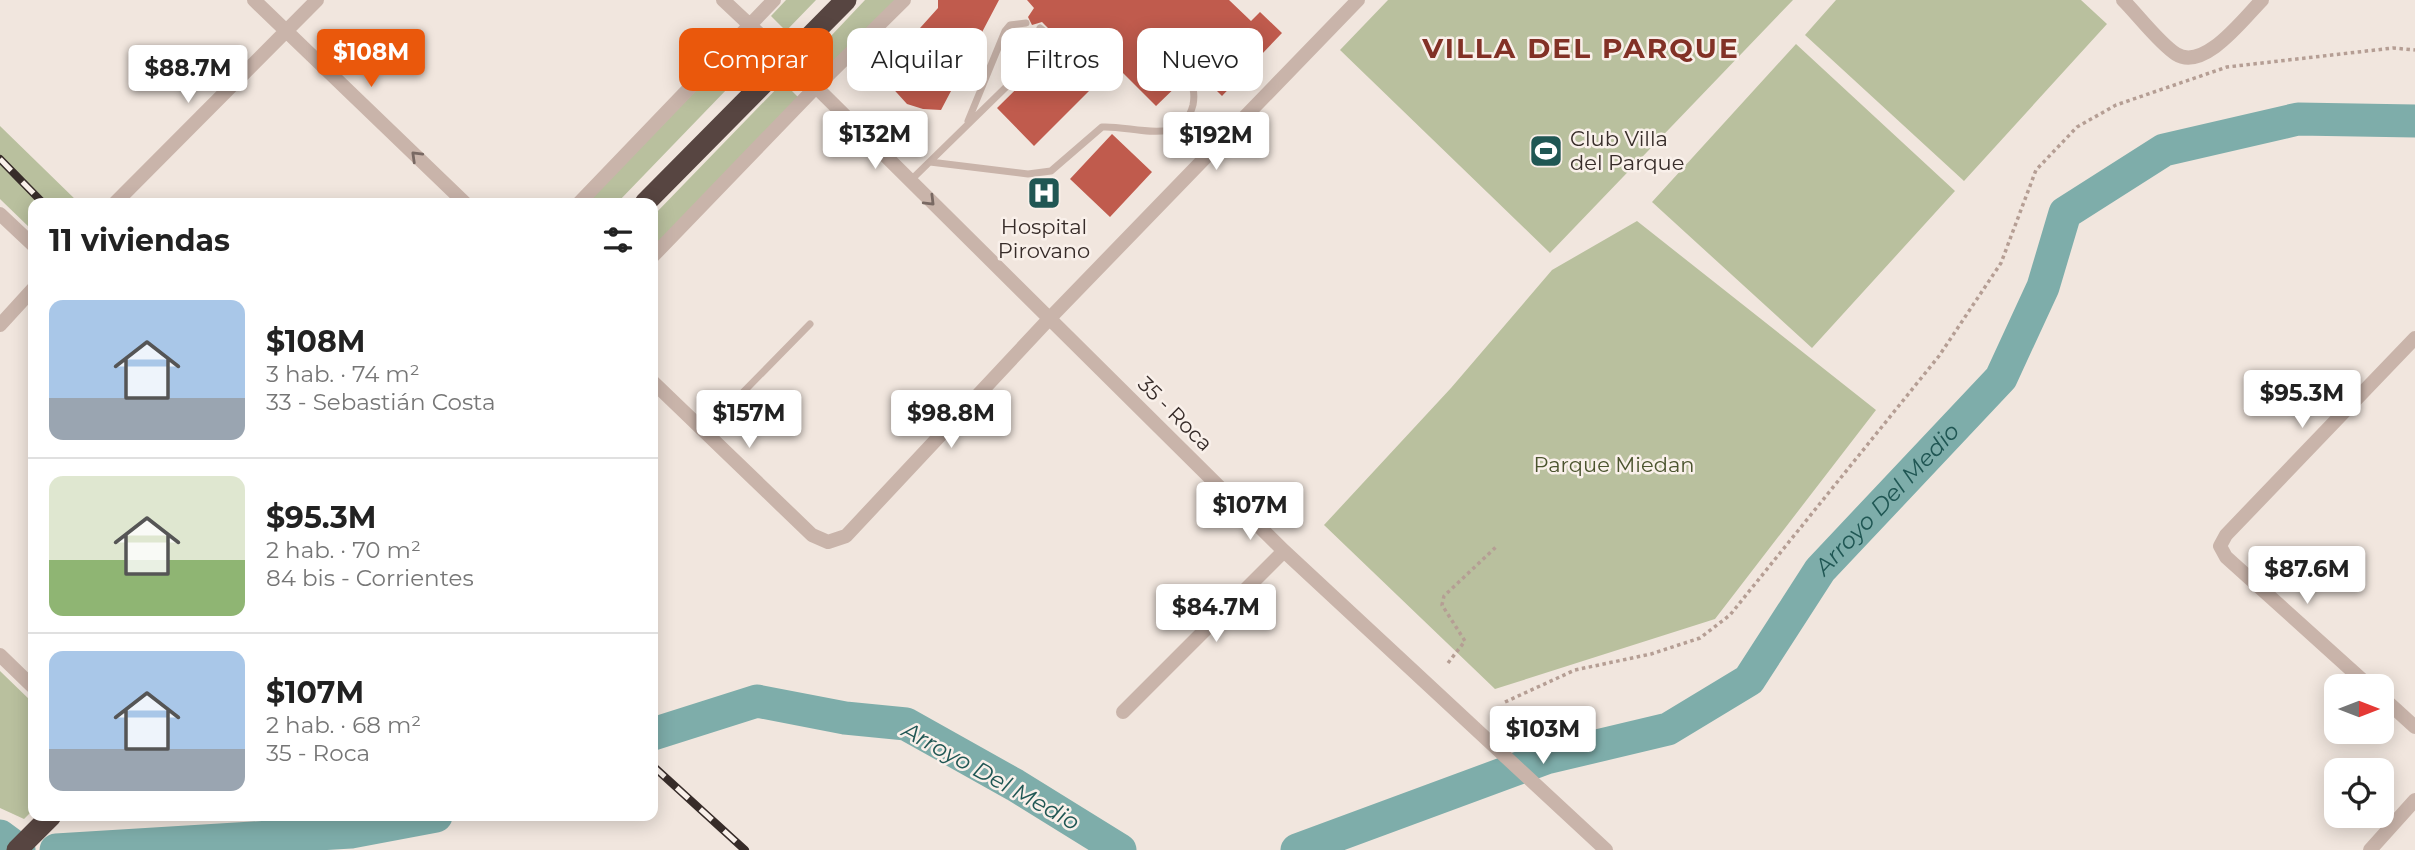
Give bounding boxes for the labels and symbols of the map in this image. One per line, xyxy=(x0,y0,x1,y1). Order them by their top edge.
pin: $108M xyxy=(322,29,420,89)
district label: VILLA DEL PARQUE xyxy=(1421,31,1740,65)
pin: $88.7M xyxy=(131,46,245,105)
pin: $132M xyxy=(826,111,924,171)
pin: $192M xyxy=(1167,113,1265,172)
place label: Club Villa del Parque xyxy=(1570,126,1684,175)
sports icon: Club Villa del Parque xyxy=(1527,132,1565,170)
one-way arrow xyxy=(411,151,424,164)
hospital icon: Hospital Pirovano xyxy=(1025,174,1063,212)
one-way arrow xyxy=(922,193,935,206)
place label: Hospital Pirovano xyxy=(998,214,1090,263)
pin: $95.3M xyxy=(2245,370,2359,430)
street label: 35 - Roca xyxy=(1133,371,1218,456)
pin: $157M xyxy=(700,391,798,450)
pin: $98.8M xyxy=(894,391,1008,450)
water label: Arroyo Del Medio xyxy=(1807,417,1965,582)
park label: Parque Miedan xyxy=(1533,452,1695,477)
pin: $107M xyxy=(1201,482,1299,542)
pin: $87.6M xyxy=(2250,546,2364,606)
pin: $84.7M xyxy=(1159,584,1273,644)
north arrow xyxy=(2324,674,2394,744)
pin: $103M xyxy=(1494,706,1592,766)
water label: Arroyo Del Medio xyxy=(896,715,1085,836)

